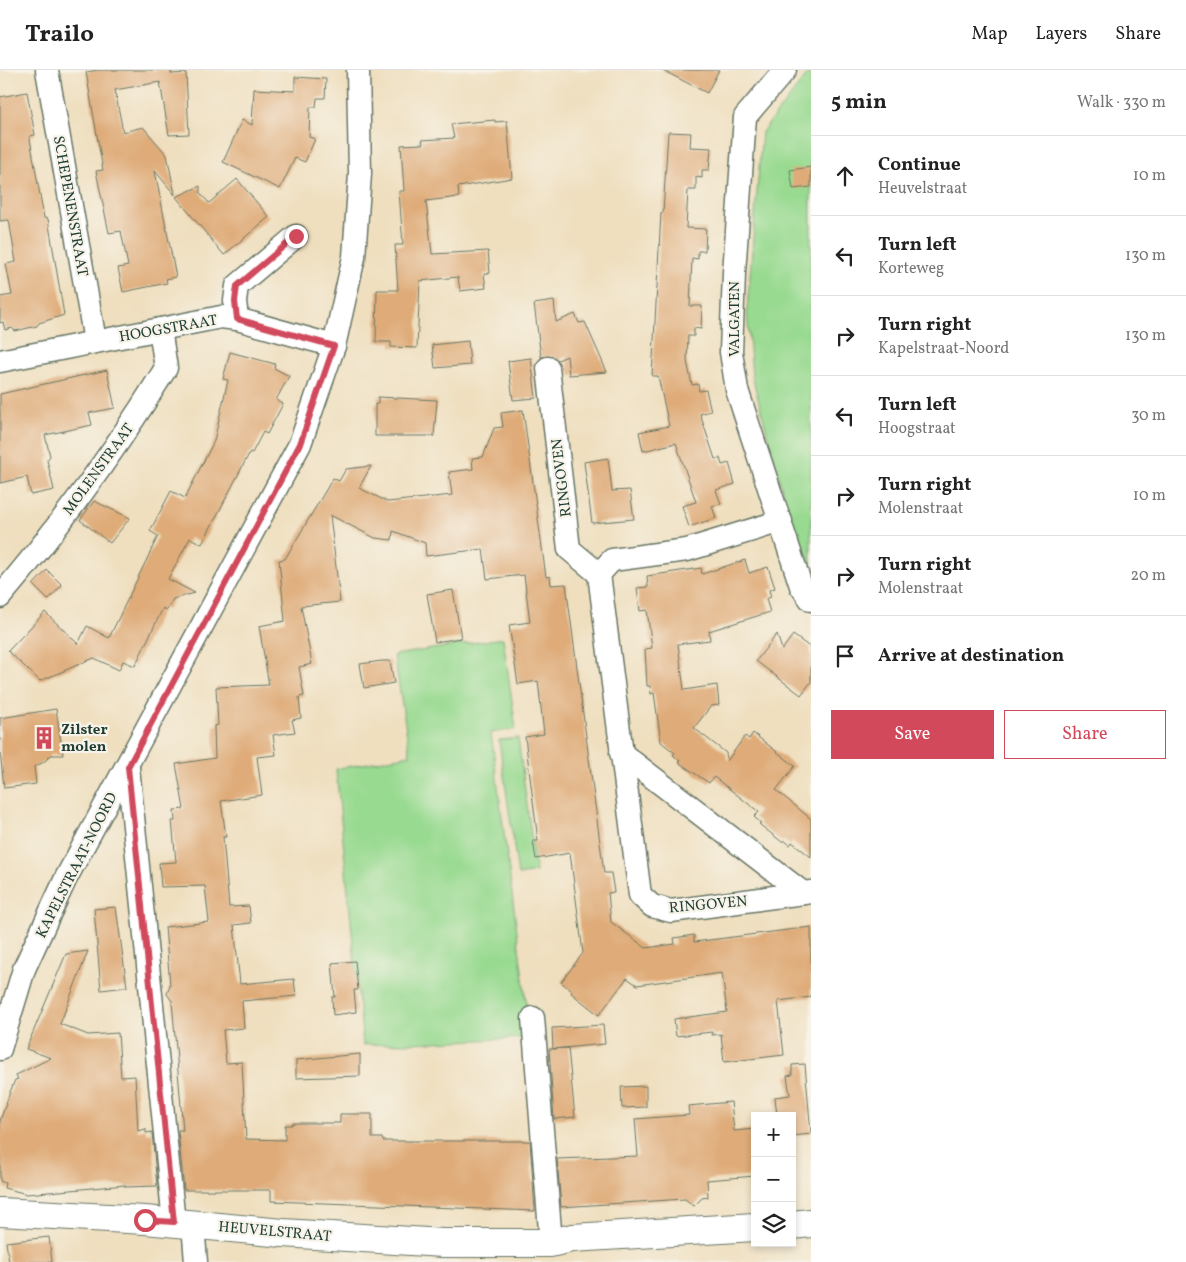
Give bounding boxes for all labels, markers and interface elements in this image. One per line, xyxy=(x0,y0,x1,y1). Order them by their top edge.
text: Trailo xyxy=(25,18,94,52)
text: Map xyxy=(971,22,1007,47)
text: Layers xyxy=(1035,22,1087,47)
text: Share xyxy=(1115,22,1161,47)
text: 5 min xyxy=(831,88,887,117)
text: Walk · 330 m xyxy=(1077,92,1166,114)
street label: SCHEPENENSTRAAT xyxy=(47,134,92,279)
text: Continue xyxy=(878,152,961,178)
icon: ahead xyxy=(831,162,859,190)
text: 10 m xyxy=(1133,165,1166,187)
text: Heuvelstraat xyxy=(878,178,967,200)
route end xyxy=(285,225,308,248)
text: Turn left xyxy=(878,232,957,258)
icon: left xyxy=(831,242,859,270)
text: 130 m xyxy=(1125,245,1166,267)
text: Korteweg xyxy=(878,258,944,280)
street label: VALGATEN xyxy=(725,281,746,357)
street label: HOOGSTRAAT xyxy=(118,310,219,348)
text: Turn right xyxy=(878,312,971,338)
icon: right xyxy=(831,322,859,350)
text: 130 m xyxy=(1125,325,1166,347)
text: Kapelstraat-Noord xyxy=(878,338,1009,360)
text: Turn left xyxy=(878,392,957,418)
icon: left xyxy=(831,402,859,430)
text: 30 m xyxy=(1131,405,1166,427)
text: Hoogstraat xyxy=(878,418,956,440)
street label: MOLENSTRAAT xyxy=(59,420,140,520)
street label: RINGOVEN xyxy=(547,437,578,518)
text: Turn right xyxy=(878,472,971,498)
icon: right xyxy=(831,482,859,510)
text: 10 m xyxy=(1133,485,1166,507)
text: Molenstraat xyxy=(878,498,963,520)
text: Turn right xyxy=(878,552,971,578)
icon: right xyxy=(831,562,859,590)
text: 20 m xyxy=(1131,565,1166,587)
text: Molenstraat xyxy=(878,578,963,600)
icon: arrive xyxy=(831,642,859,670)
text: Arrive at destination xyxy=(878,643,1064,669)
button: Save xyxy=(831,710,994,759)
button: Share xyxy=(1004,710,1166,759)
place label: Zilster molen xyxy=(61,720,108,758)
building icon: Zilster molen xyxy=(31,725,57,751)
street label: KAPELSTRAAT-NOORD xyxy=(31,789,123,942)
street label: RINGOVEN xyxy=(668,892,748,919)
map controls xyxy=(751,1112,796,1247)
button: + xyxy=(751,1112,796,1157)
button: − xyxy=(751,1157,796,1202)
button: layers xyxy=(751,1202,796,1247)
route start xyxy=(134,1209,157,1232)
street label: HEUVELSTRAAT xyxy=(218,1217,332,1248)

